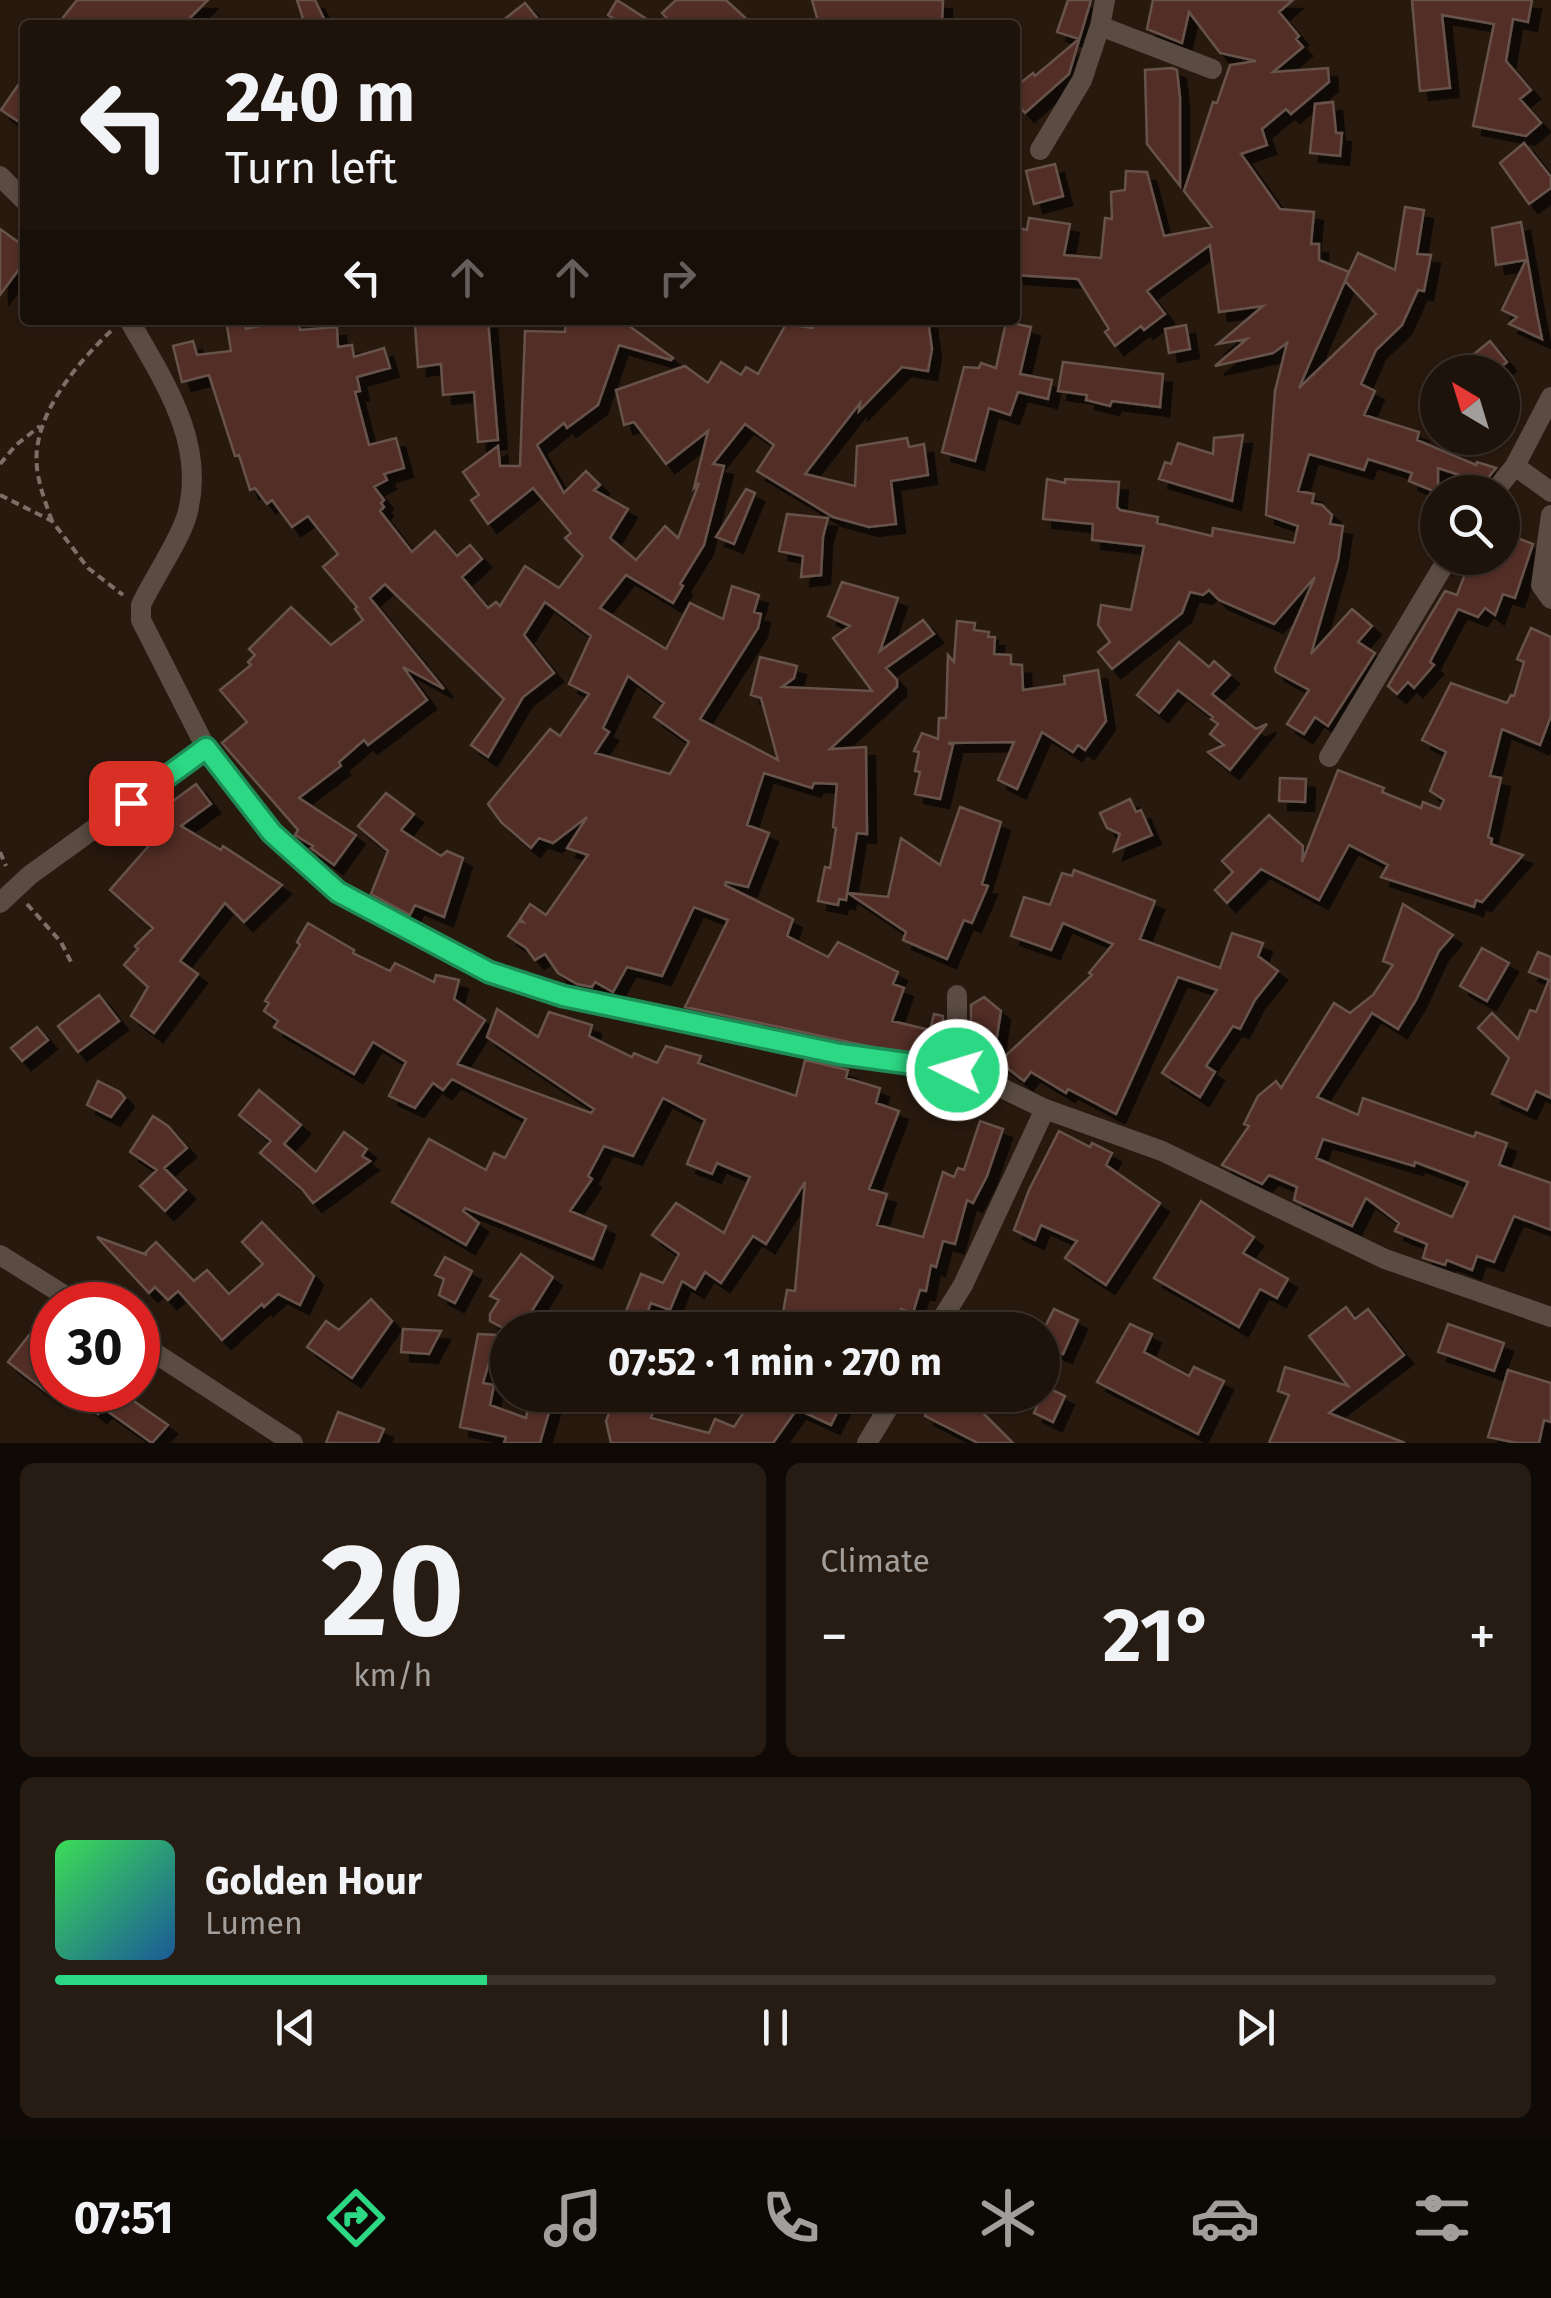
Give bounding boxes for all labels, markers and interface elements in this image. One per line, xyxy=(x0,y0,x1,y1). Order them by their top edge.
text: 240 m xyxy=(225,56,415,140)
icon: left xyxy=(60,60,190,190)
text: Turn left xyxy=(225,141,397,195)
icon: left xyxy=(335,250,390,305)
icon: ahead xyxy=(440,250,495,305)
icon: ahead xyxy=(545,250,600,305)
icon: right xyxy=(650,250,705,305)
north arrow xyxy=(1420,355,1520,455)
map controls xyxy=(1420,355,1520,575)
button: search xyxy=(1420,475,1520,575)
pin xyxy=(89,761,174,846)
icon: arrive xyxy=(104,776,159,831)
position arrow xyxy=(905,1018,1009,1122)
speed limit sign: 30 xyxy=(30,1282,160,1412)
text: 07:52 · 1 min · 270 m xyxy=(608,1339,942,1385)
text: 20 xyxy=(321,1513,464,1669)
text: Climate xyxy=(821,1542,930,1580)
text: 21° xyxy=(1103,1591,1214,1681)
text: − xyxy=(821,1604,848,1670)
text: + xyxy=(1469,1604,1496,1670)
text: km/h xyxy=(353,1656,432,1694)
text: Golden Hour xyxy=(205,1858,422,1904)
text: Lumen xyxy=(205,1904,303,1942)
icon: previous xyxy=(268,2000,323,2055)
icon: pause xyxy=(748,2000,803,2055)
icon: next xyxy=(1228,2000,1283,2055)
icon: directions xyxy=(321,2183,391,2253)
icon: music xyxy=(538,2183,608,2253)
icon: phone xyxy=(756,2183,826,2253)
icon: climate xyxy=(973,2183,1043,2253)
icon: car xyxy=(1190,2183,1260,2253)
icon: filters xyxy=(1407,2183,1477,2253)
text: 07:51 xyxy=(74,2191,174,2245)

